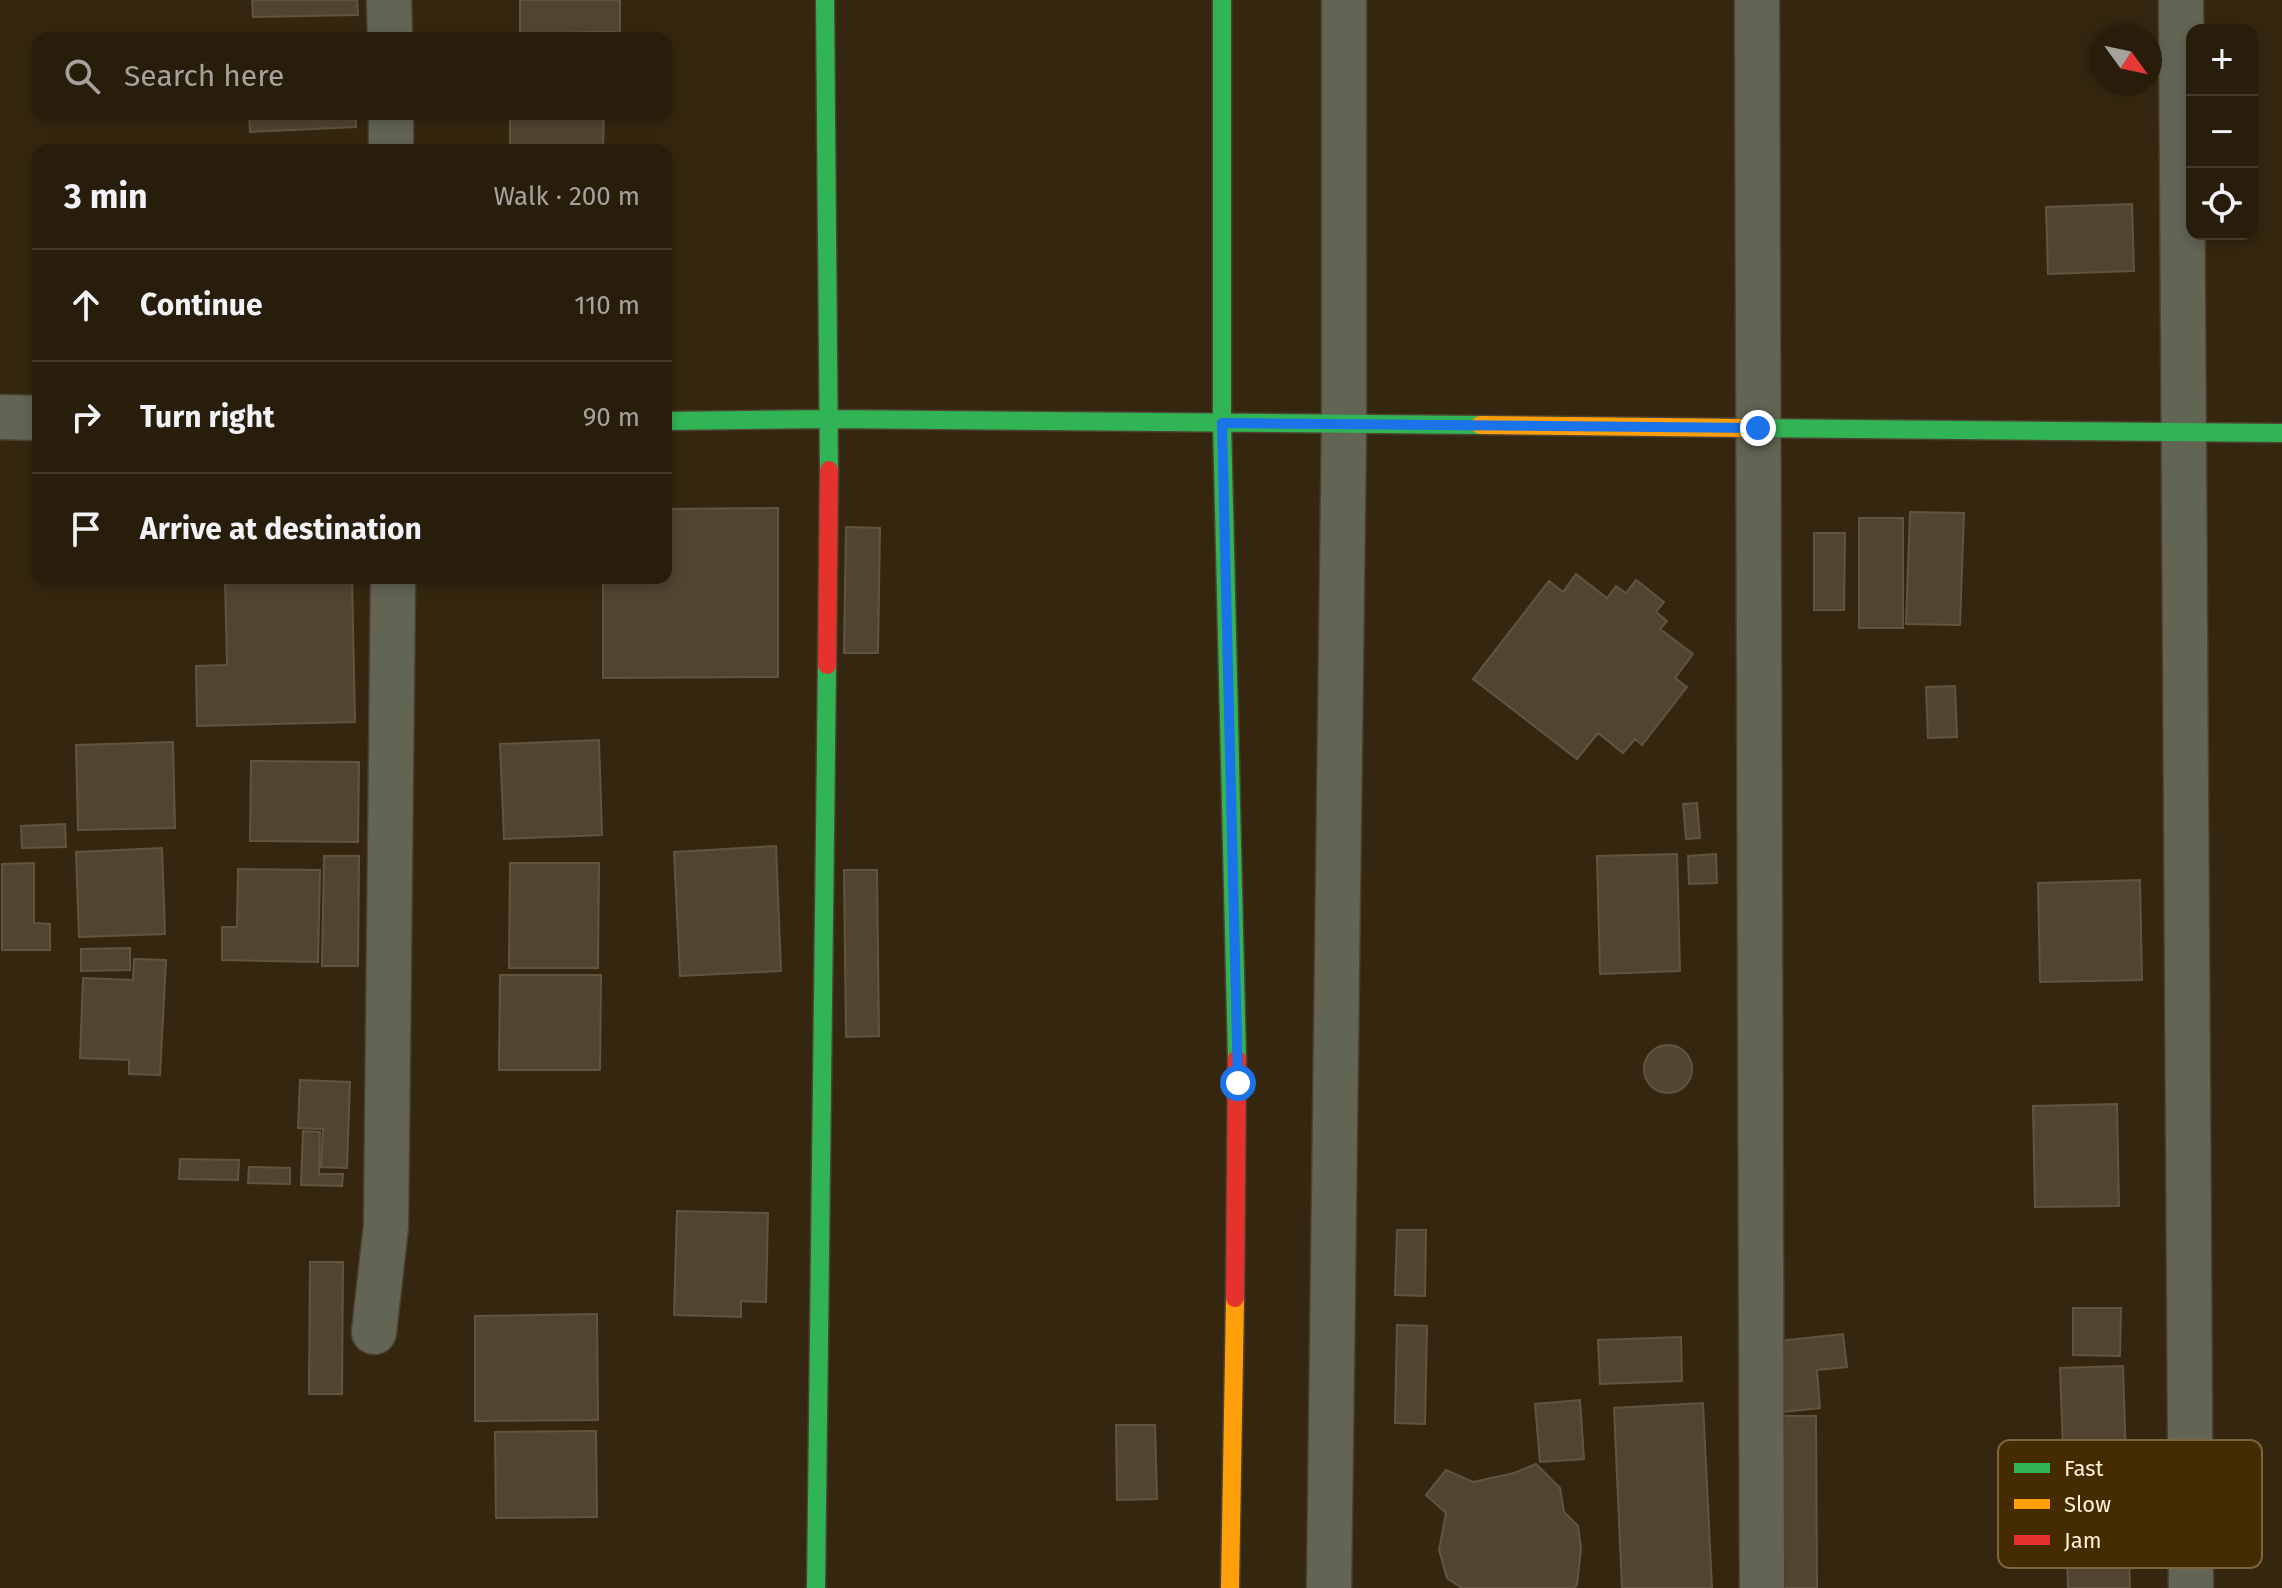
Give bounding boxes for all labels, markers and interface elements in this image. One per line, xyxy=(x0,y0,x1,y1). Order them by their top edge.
north arrow xyxy=(2090,24,2162,96)
map controls xyxy=(2186,24,2258,240)
button: + xyxy=(2186,24,2258,96)
search box xyxy=(32,32,672,120)
icon: search xyxy=(60,54,104,98)
text: Search here xyxy=(124,58,284,94)
button: − xyxy=(2186,96,2258,168)
button: locate xyxy=(2186,168,2258,240)
text: 3 min xyxy=(64,176,148,217)
text: Walk · 200 m xyxy=(493,181,640,212)
icon: ahead xyxy=(64,283,108,327)
text: Continue xyxy=(140,287,263,323)
text: 110 m xyxy=(574,290,640,321)
icon: right xyxy=(64,395,108,439)
text: Turn right xyxy=(140,399,275,435)
text: 90 m xyxy=(583,402,640,433)
route end xyxy=(1740,410,1776,446)
icon: arrive xyxy=(64,507,108,551)
text: Arrive at destination xyxy=(140,511,422,547)
route start xyxy=(1220,1065,1256,1101)
legend xyxy=(1998,1440,2262,1568)
text: Fast xyxy=(2064,1455,2104,1482)
text: Slow xyxy=(2064,1491,2111,1518)
text: Jam xyxy=(2064,1527,2102,1554)

